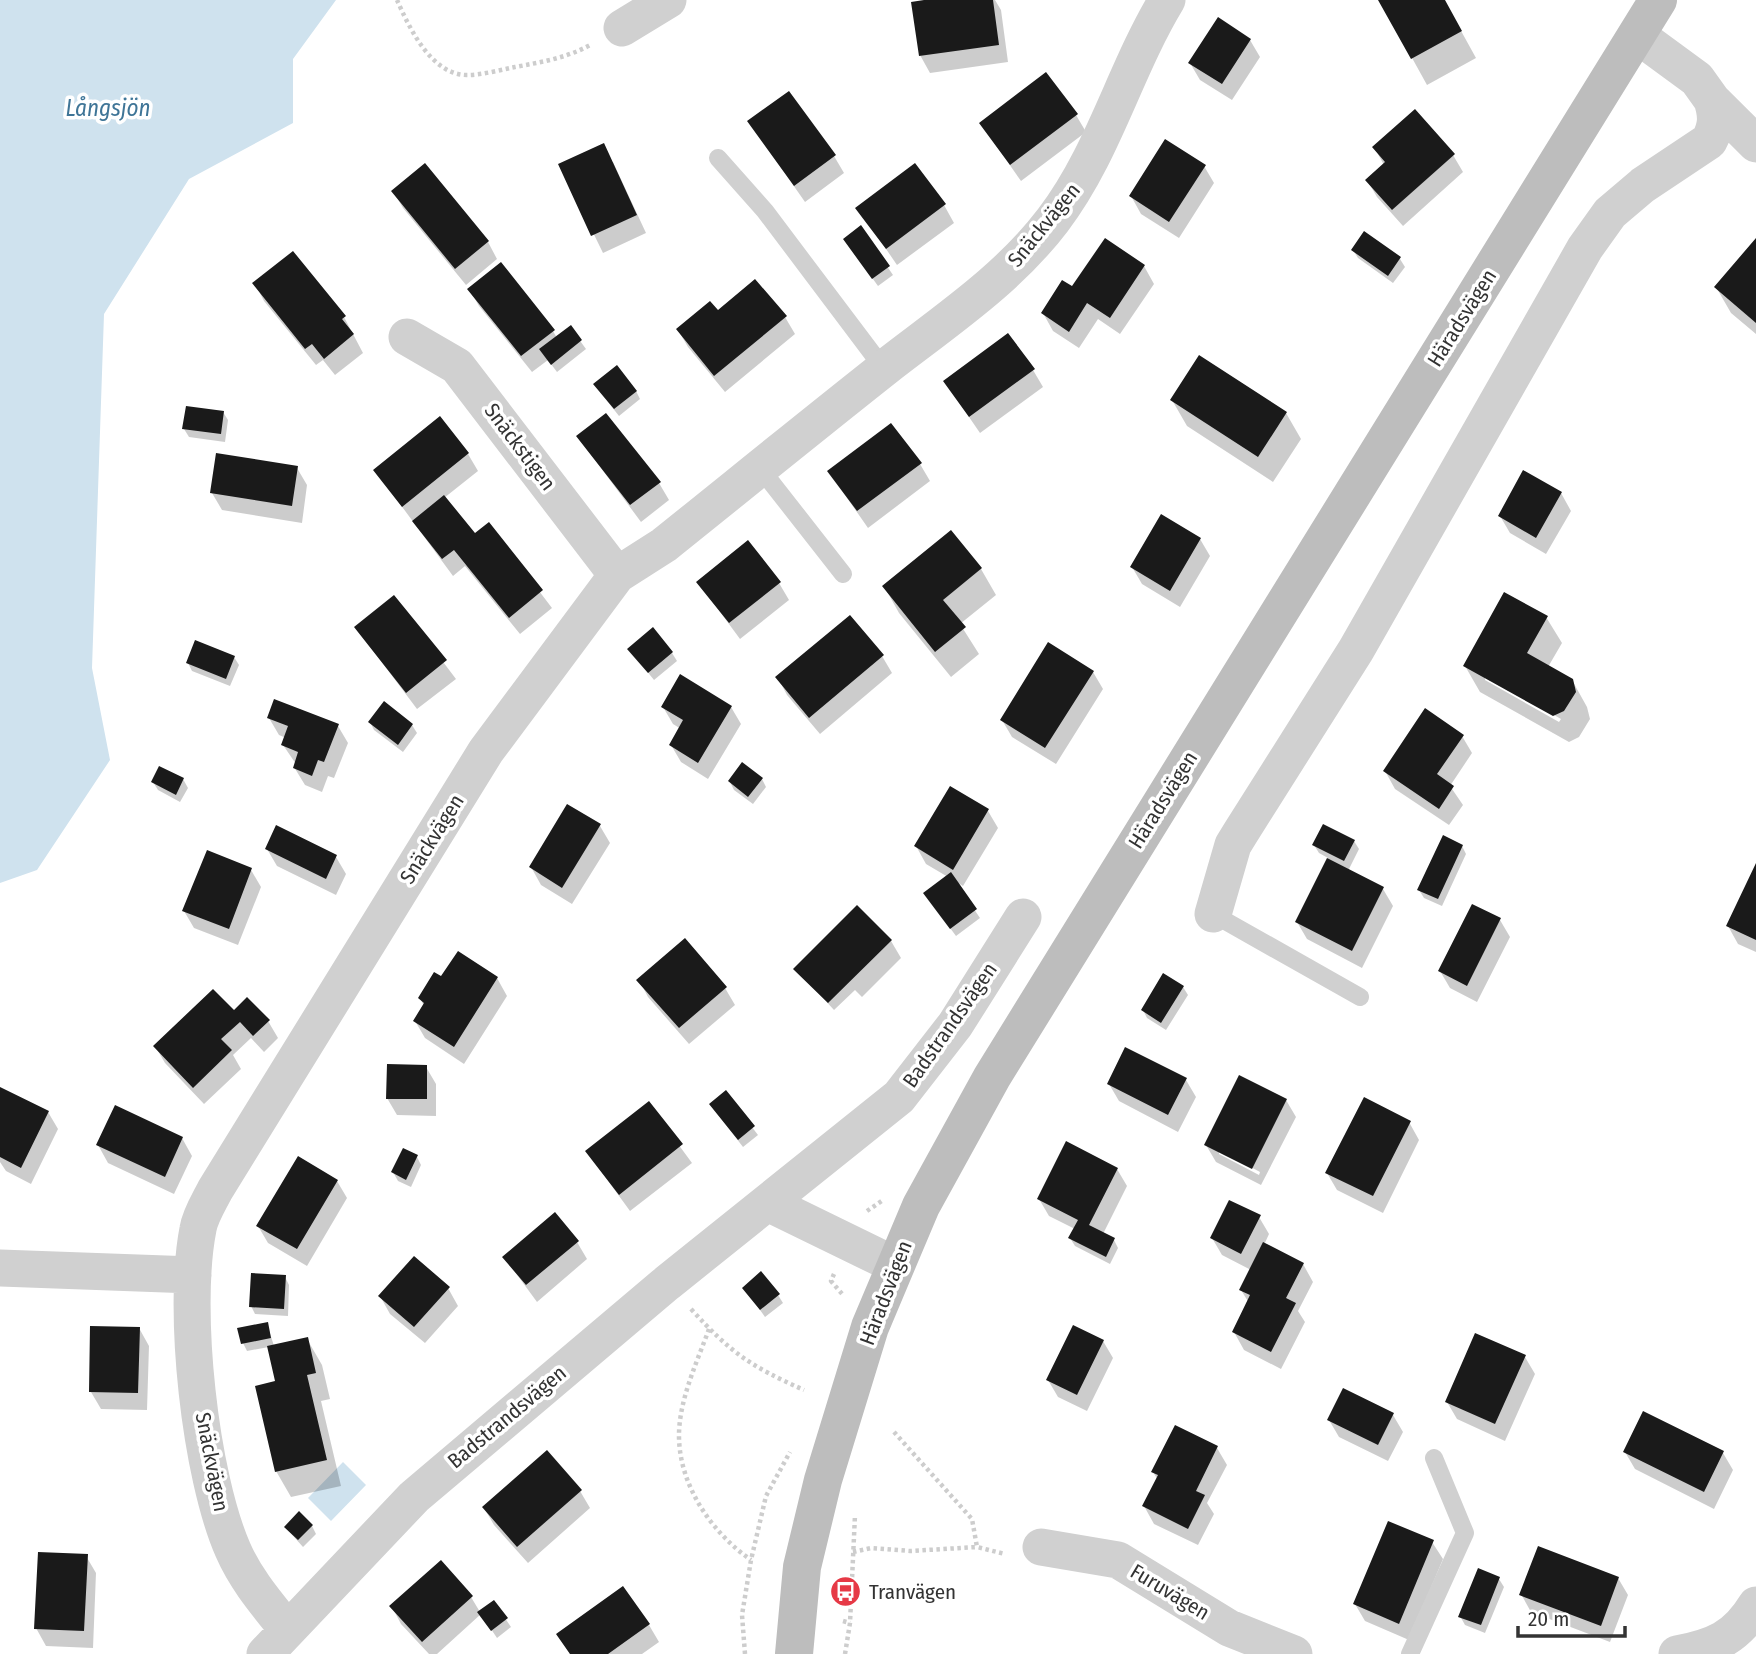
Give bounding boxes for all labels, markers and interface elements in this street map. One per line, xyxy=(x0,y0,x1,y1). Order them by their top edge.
water label: Långsjön xyxy=(65,94,151,122)
street label: Snäckvägen xyxy=(1002,178,1086,272)
street label: Häradsvägen xyxy=(1422,264,1502,372)
street label: Snäckstigen xyxy=(479,398,561,496)
street label: Häradsvägen xyxy=(1123,746,1203,854)
street label: Snäckvägen xyxy=(394,789,470,889)
street label: Badstrandsvägen xyxy=(897,957,1003,1093)
street label: Häradsvägen xyxy=(854,1237,918,1349)
street label: Badstrandsvägen xyxy=(442,1360,572,1474)
street label: Snäckvägen xyxy=(190,1410,234,1514)
street label: Furuvägen xyxy=(1126,1558,1214,1626)
bus stop icon: Tranvägen xyxy=(829,1575,863,1609)
place label: Tranvägen xyxy=(869,1579,956,1605)
scale bar xyxy=(1518,1594,1625,1638)
text: 20 m xyxy=(1528,1606,1569,1632)

